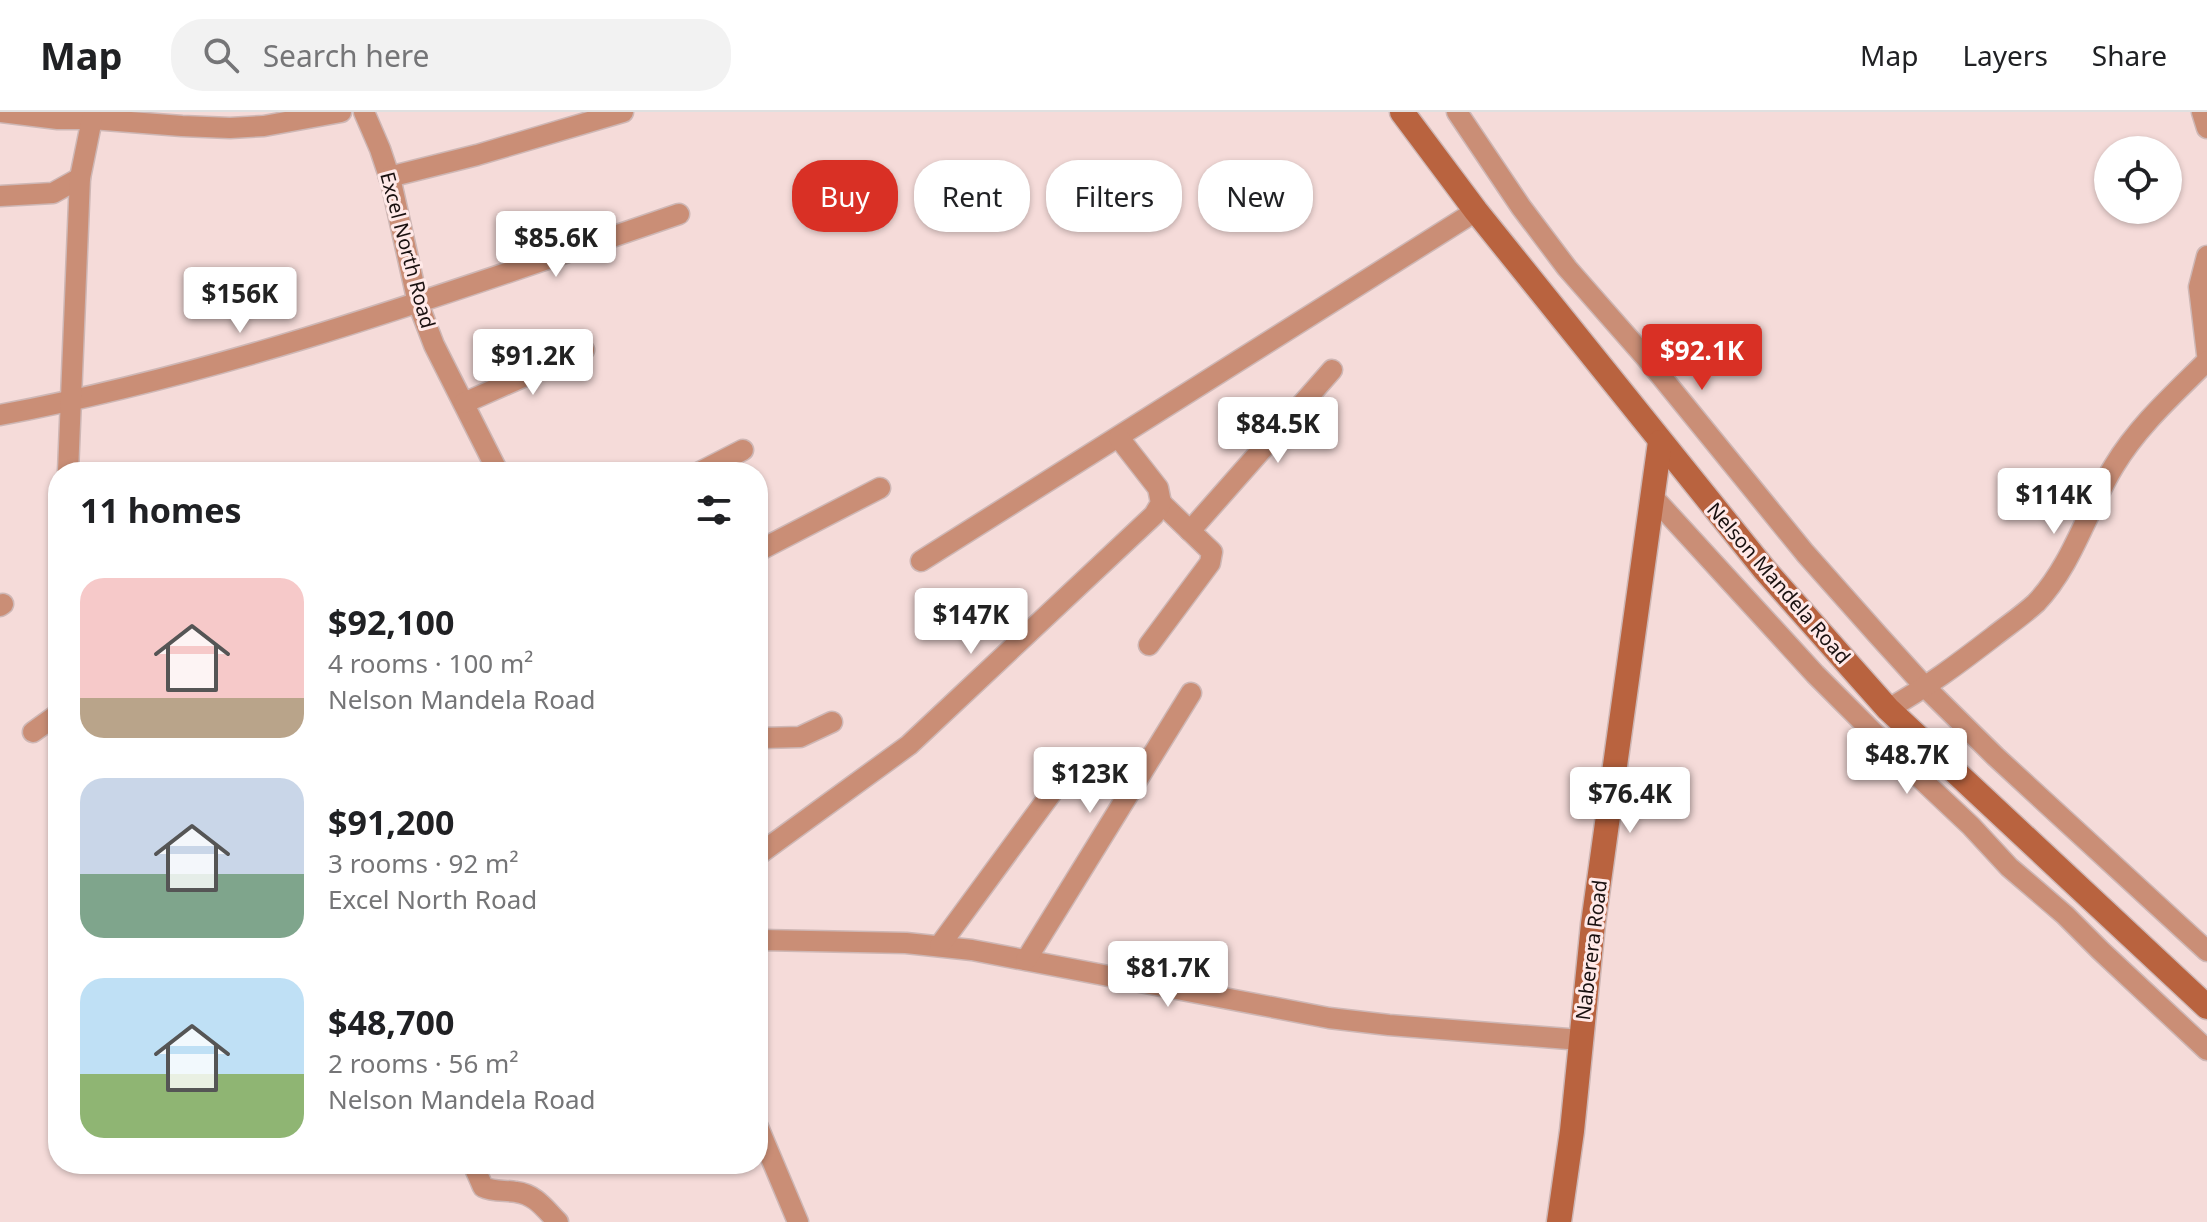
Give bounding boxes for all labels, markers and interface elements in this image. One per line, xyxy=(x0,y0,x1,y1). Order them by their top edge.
search box xyxy=(171,19,731,91)
text: Map xyxy=(40,29,123,81)
icon: search xyxy=(199,33,243,77)
text: Search here xyxy=(263,35,430,76)
text: Map xyxy=(1860,36,1918,74)
text: Layers xyxy=(1962,36,2048,74)
text: Share xyxy=(2092,36,2167,74)
map controls xyxy=(2094,136,2182,224)
button: locate xyxy=(2094,136,2182,224)
chip: Buy xyxy=(792,160,898,232)
chip: Rent xyxy=(914,160,1030,232)
chip: Filters xyxy=(1046,160,1182,232)
chip: New xyxy=(1198,160,1313,232)
street label: Excel North Road xyxy=(374,169,442,331)
pin: $85.6K xyxy=(491,211,621,279)
text: $85.6K xyxy=(514,219,598,255)
pin: $156K xyxy=(184,267,296,335)
text: $156K xyxy=(202,275,278,311)
pin: $92.1K xyxy=(1637,324,1767,392)
pin: $91.2K xyxy=(468,329,598,397)
text: $92.1K xyxy=(1660,332,1744,368)
text: $91.2K xyxy=(491,337,575,373)
pin: $84.5K xyxy=(1213,397,1343,465)
text: $84.5K xyxy=(1236,405,1320,441)
pin: $114K xyxy=(1998,468,2110,536)
text: $114K xyxy=(2016,476,2092,512)
text: 11 homes xyxy=(80,487,242,533)
icon: filters xyxy=(692,488,736,532)
street label: Nelson Mandela Road xyxy=(1701,496,1857,670)
pin: $147K xyxy=(915,588,1027,656)
text: $147K xyxy=(933,596,1009,632)
text: $92,100 xyxy=(328,599,454,645)
icon: home xyxy=(144,610,240,706)
text: 4 rooms · 100 m² xyxy=(328,645,533,681)
text: Nelson Mandela Road xyxy=(328,681,596,717)
pin: $48.7K xyxy=(1842,728,1972,796)
text: $48.7K xyxy=(1865,736,1949,772)
pin: $123K xyxy=(1034,747,1146,815)
text: $123K xyxy=(1052,755,1128,791)
pin: $76.4K xyxy=(1565,767,1695,835)
text: $76.4K xyxy=(1588,775,1672,811)
text: $91,200 xyxy=(328,799,454,845)
icon: home xyxy=(144,810,240,906)
text: 3 rooms · 92 m² xyxy=(328,845,518,881)
street label: Naberera Road xyxy=(1569,878,1613,1022)
text: Excel North Road xyxy=(328,881,537,917)
pin: $81.7K xyxy=(1103,941,1233,1009)
text: $81.7K xyxy=(1126,949,1210,985)
text: $48,700 xyxy=(328,999,454,1045)
icon: home xyxy=(144,1010,240,1106)
text: 2 rooms · 56 m² xyxy=(328,1045,518,1081)
text: Nelson Mandela Road xyxy=(328,1081,596,1117)

